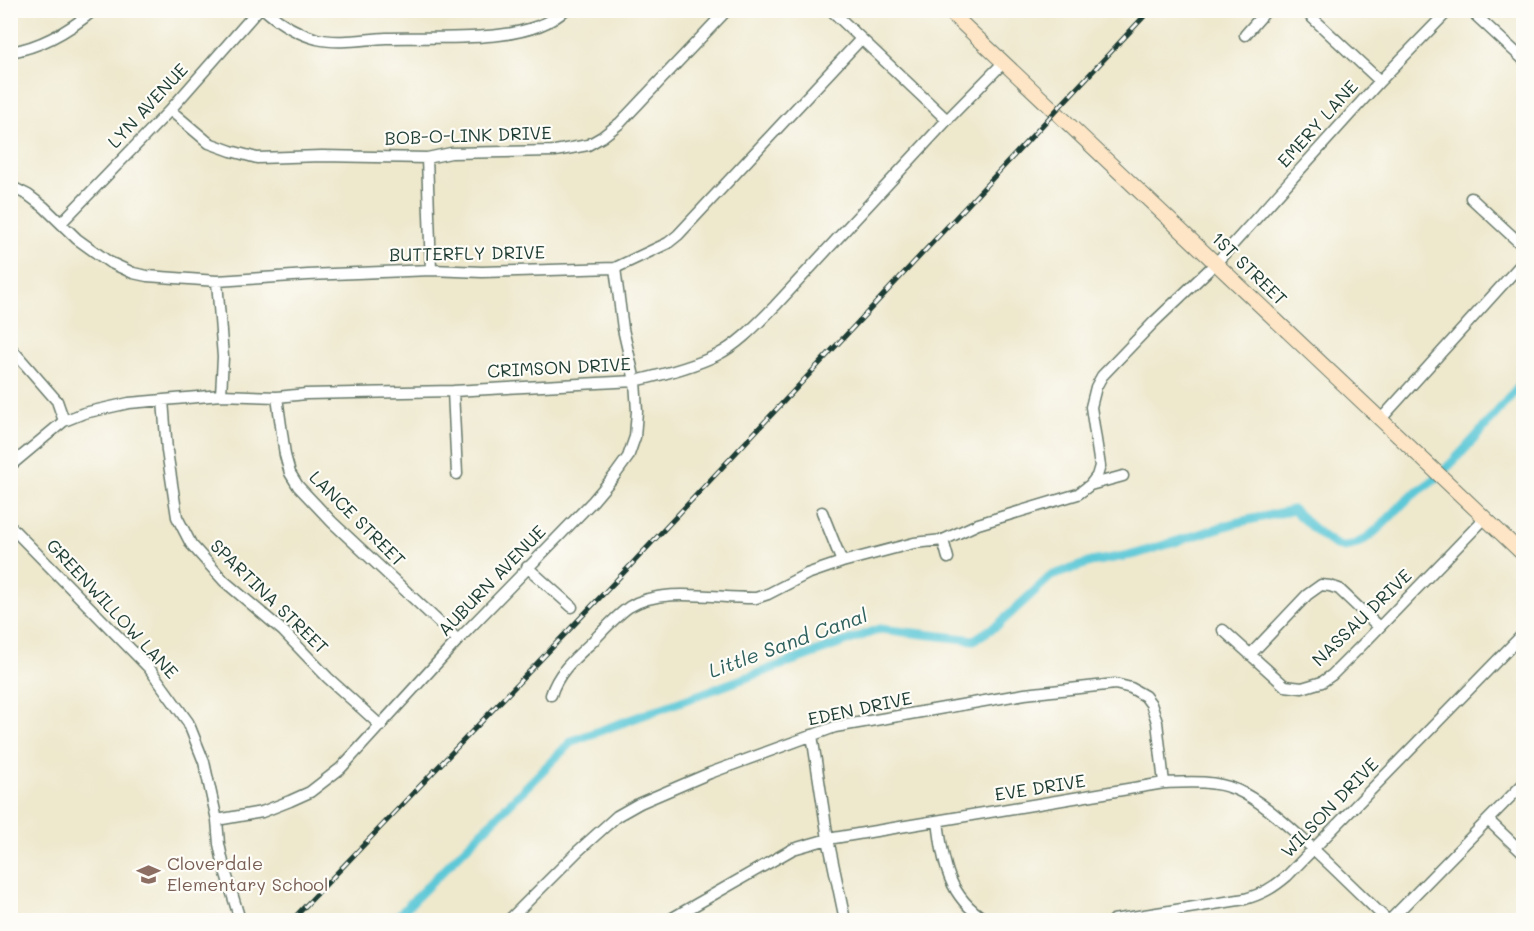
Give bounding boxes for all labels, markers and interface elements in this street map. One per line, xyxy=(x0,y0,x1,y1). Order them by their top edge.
street label: LYN AVENUE xyxy=(102,58,193,153)
street label: EMERY LANE xyxy=(1272,75,1363,172)
street label: BOB-O-LINK DRIVE xyxy=(384,120,552,150)
street label: 1ST STREET xyxy=(1207,226,1293,310)
street label: BUTTERFLY DRIVE xyxy=(389,240,545,266)
street label: CRIMSON DRIVE xyxy=(487,351,631,383)
street label: LANCE STREET xyxy=(304,465,411,572)
street label: AUBURN AVENUE xyxy=(432,520,550,641)
street label: GREENWILLOW LANE xyxy=(42,533,184,683)
street label: SPARTINA STREET xyxy=(205,534,334,659)
street label: NASSAU DRIVE xyxy=(1306,564,1416,671)
water label: Little Sand Canal xyxy=(705,601,871,683)
street label: EDEN DRIVE xyxy=(806,685,914,731)
street label: WILSON DRIVE xyxy=(1275,752,1383,862)
street label: EVE DRIVE xyxy=(993,768,1087,806)
place label: Cloverdale Elementary School xyxy=(167,851,329,896)
school or university icon: Cloverdale Elementary School xyxy=(136,861,162,887)

